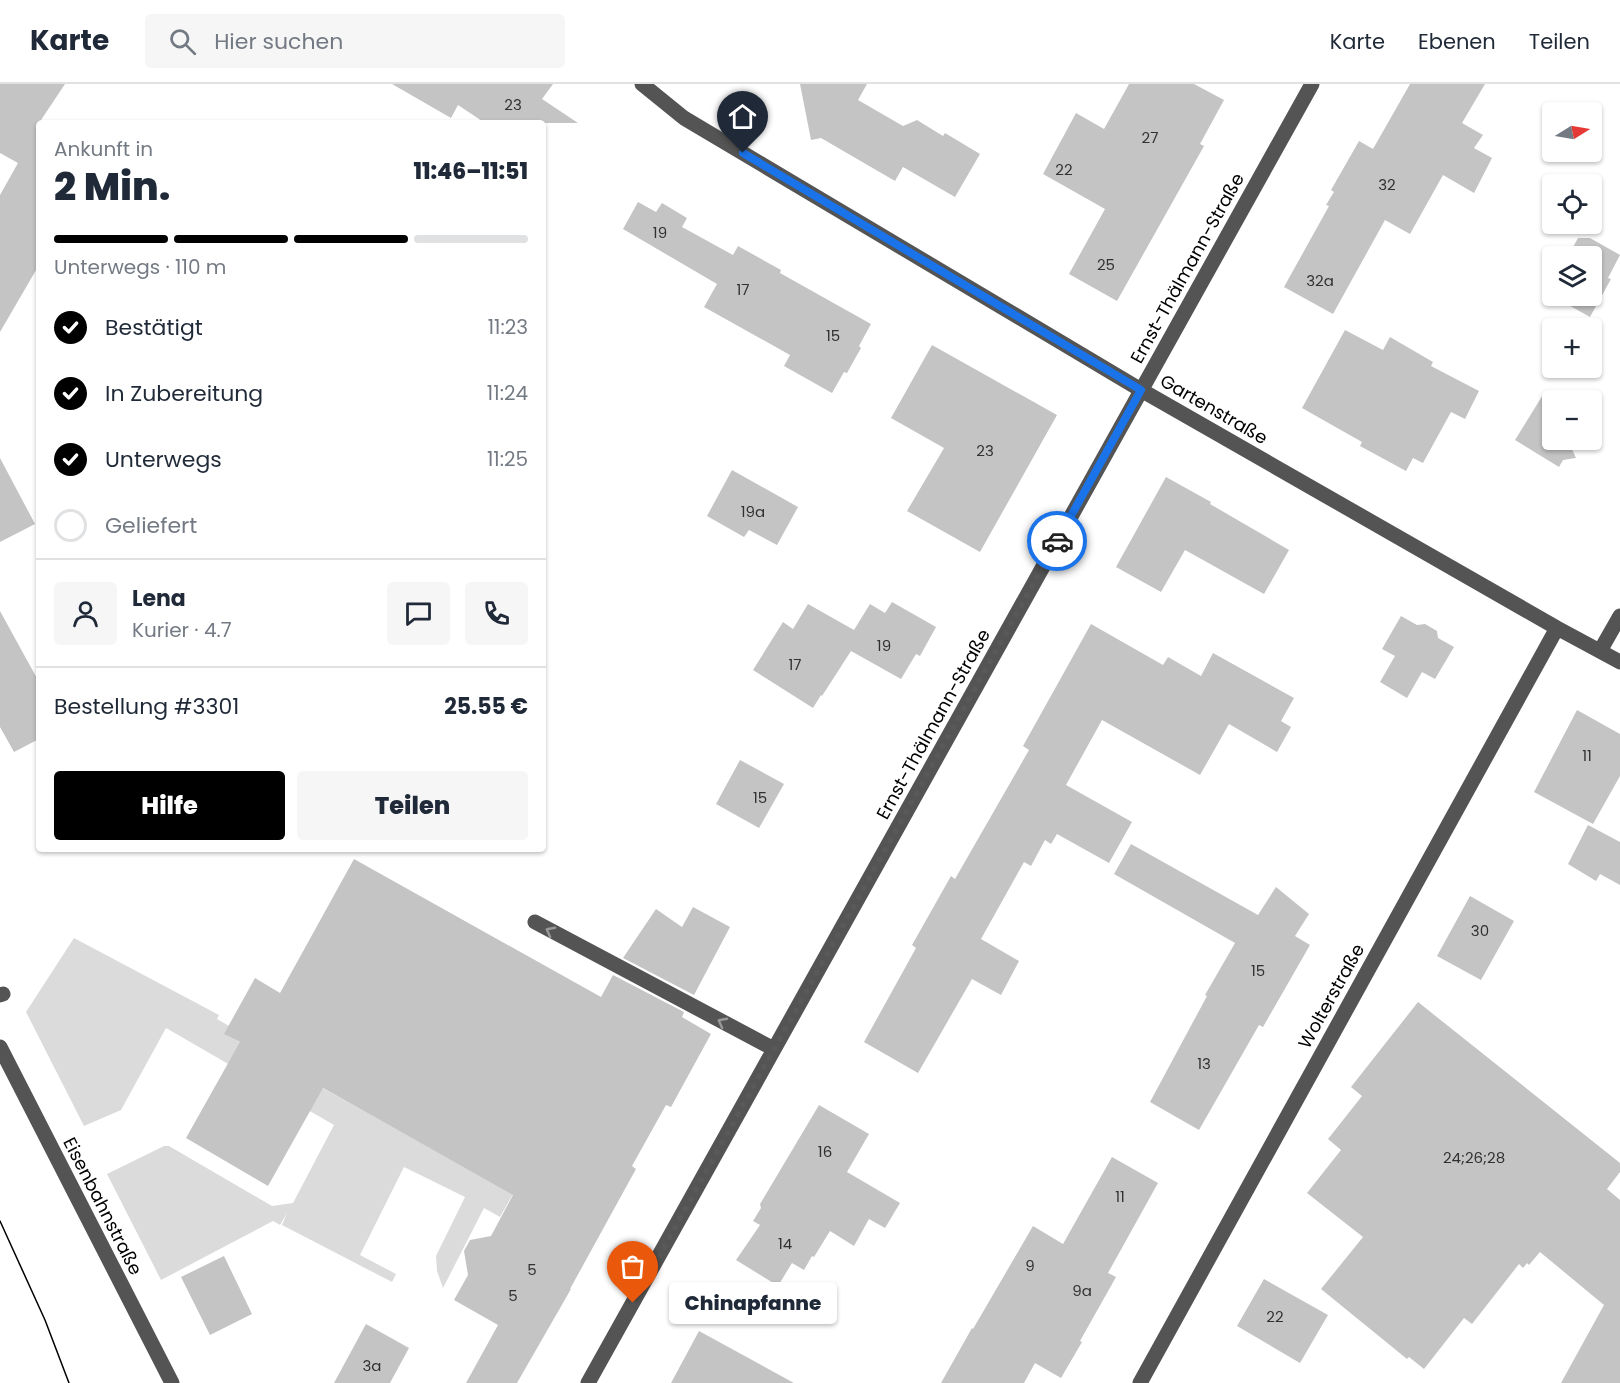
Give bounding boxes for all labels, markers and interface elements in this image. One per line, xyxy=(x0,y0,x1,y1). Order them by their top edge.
search box xyxy=(145,14,565,68)
text: Karte xyxy=(30,21,109,60)
icon: search xyxy=(166,25,199,58)
text: Hier suchen xyxy=(214,26,343,57)
text: Karte xyxy=(1330,27,1385,56)
text: Ebenen xyxy=(1418,27,1496,56)
text: Teilen xyxy=(1529,27,1590,56)
pin xyxy=(717,91,768,153)
house number: 23 xyxy=(504,94,522,115)
icon: home xyxy=(726,100,759,133)
north arrow xyxy=(1542,102,1602,162)
map controls xyxy=(1542,102,1602,450)
house number: 27 xyxy=(1142,127,1158,148)
text: Ankunft in xyxy=(54,135,153,163)
text: 11:46–11:51 xyxy=(413,156,528,187)
text: 2 Min. xyxy=(54,159,171,214)
house number: 22 xyxy=(1055,159,1073,180)
street label: Ernst-Thälmann-Straße xyxy=(1124,168,1250,368)
house number: 32 xyxy=(1378,174,1396,195)
button: locate xyxy=(1542,174,1602,234)
house number: 19 xyxy=(653,222,667,243)
button: layers xyxy=(1542,246,1602,306)
text: Unterwegs · 110 m xyxy=(54,253,226,281)
house number: 25 xyxy=(1097,254,1115,275)
house number: 32a xyxy=(1306,270,1334,291)
house number: 17 xyxy=(737,279,750,300)
icon: check xyxy=(54,311,87,344)
text: Bestätigt xyxy=(105,312,203,343)
text: 11:23 xyxy=(488,313,528,341)
button: + xyxy=(1542,318,1602,378)
house number: 15 xyxy=(826,325,840,346)
street label: Gartenstraße xyxy=(1156,368,1272,450)
icon: check xyxy=(54,377,87,410)
text: In Zubereitung xyxy=(105,378,263,409)
text: 11:24 xyxy=(487,379,528,407)
button: − xyxy=(1542,390,1602,450)
house number: 23 xyxy=(976,440,994,461)
icon: check xyxy=(54,443,87,476)
text: Unterwegs xyxy=(105,444,222,475)
text: 11:25 xyxy=(487,445,528,473)
house number: 19a xyxy=(741,501,765,522)
text: Geliefert xyxy=(105,510,197,541)
courier xyxy=(1027,511,1087,571)
icon: car xyxy=(1041,525,1074,558)
button: person xyxy=(54,582,117,645)
button: chat xyxy=(387,582,450,645)
button: phone xyxy=(465,582,528,645)
text: Lena xyxy=(132,583,186,614)
text: Kurier · 4.7 xyxy=(132,616,232,644)
street label: Ernst-Thälmann-Straße xyxy=(870,624,996,824)
house number: 19 xyxy=(877,635,891,656)
house number: 17 xyxy=(789,654,802,675)
text: Bestellung #3301 xyxy=(54,691,239,722)
text: 25.55 € xyxy=(444,691,528,722)
house number: 11 xyxy=(1582,745,1592,766)
button: Hilfe xyxy=(54,771,285,840)
button: Teilen xyxy=(297,771,528,840)
house number: 15 xyxy=(753,787,767,808)
house number: 30 xyxy=(1471,920,1489,941)
one-way arrow xyxy=(546,927,556,938)
street label: Wolterstraße xyxy=(1292,939,1370,1053)
house number: 15 xyxy=(1251,960,1265,981)
one-way arrow xyxy=(718,1018,729,1029)
house number: 13 xyxy=(1197,1053,1211,1074)
street label: Eisenbahnstraße xyxy=(58,1133,148,1279)
house number: 16 xyxy=(818,1141,832,1162)
house number: 24;26;28 xyxy=(1443,1147,1505,1168)
house number: 11 xyxy=(1115,1186,1125,1207)
house number: 14 xyxy=(778,1233,792,1254)
pin xyxy=(607,1241,658,1303)
icon: bag xyxy=(616,1250,649,1283)
house number: 9 xyxy=(1025,1255,1035,1276)
house number: 5 xyxy=(527,1259,537,1280)
house number: 9a xyxy=(1072,1280,1092,1301)
callout: Chinapfanne xyxy=(669,1282,837,1324)
house number: 5 xyxy=(508,1285,518,1306)
text: Chinapfanne xyxy=(685,1289,821,1317)
house number: 22 xyxy=(1266,1306,1284,1327)
house number: 3a xyxy=(363,1355,381,1376)

